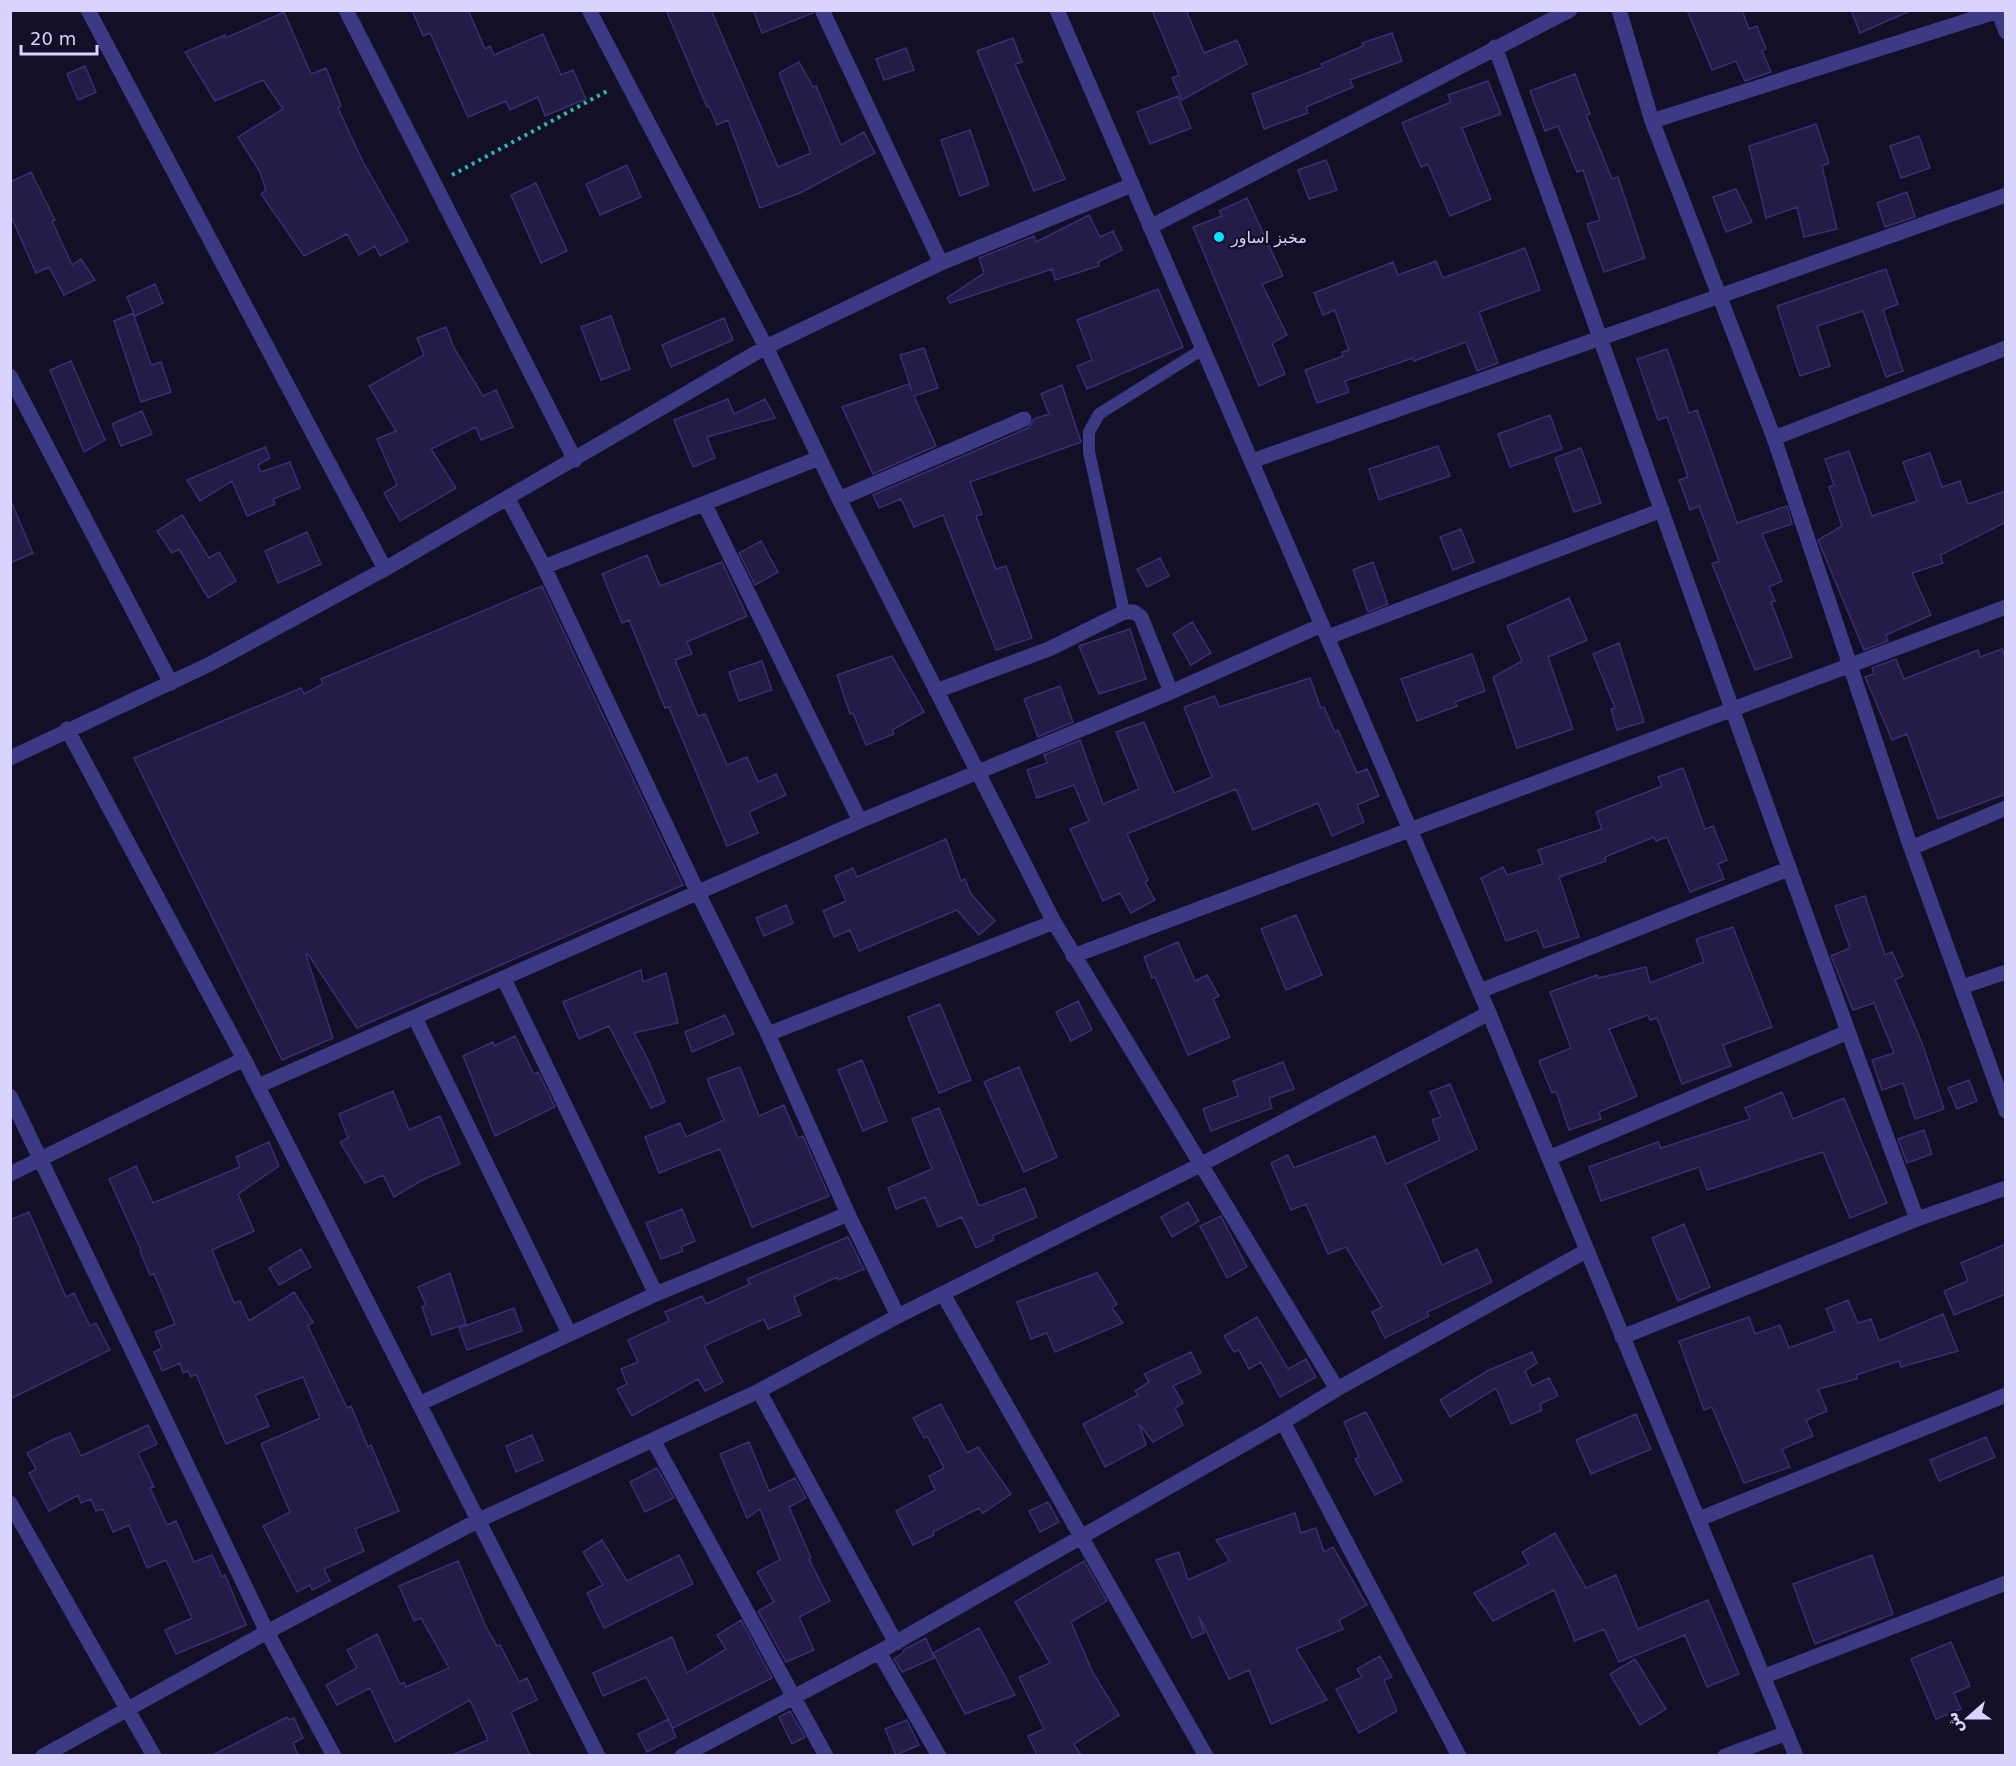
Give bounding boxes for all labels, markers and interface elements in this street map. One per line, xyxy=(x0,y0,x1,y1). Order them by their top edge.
scale bar xyxy=(21,18,98,56)
text: 20 m xyxy=(30,28,76,49)
place label: مخبز اساور xyxy=(1230,228,1307,248)
marker: مخبز اساور xyxy=(1212,230,1226,244)
north arrow xyxy=(1938,1688,1998,1748)
text: ش xyxy=(1942,1709,1967,1737)

